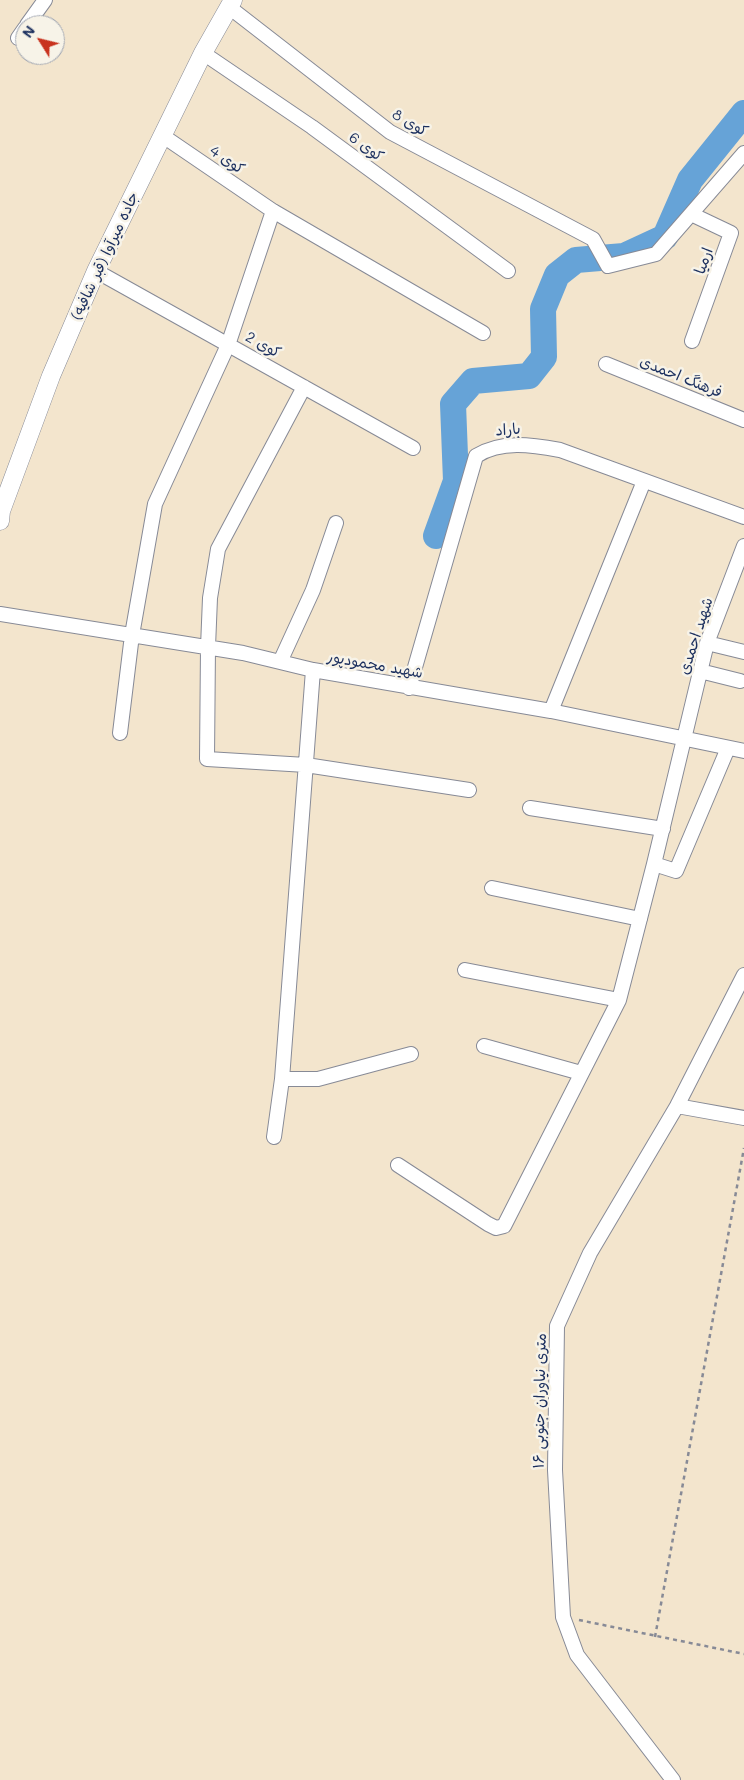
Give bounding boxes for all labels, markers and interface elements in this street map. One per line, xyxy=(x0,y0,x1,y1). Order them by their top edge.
north arrow xyxy=(15,15,65,65)
text: N xyxy=(17,22,39,41)
street label: کوی 8 xyxy=(389,106,431,140)
street label: کوی 6 xyxy=(345,128,387,166)
street label: کوی 4 xyxy=(206,142,248,178)
street label: جاده میرآوا (قبر شافیه) xyxy=(67,189,143,323)
street label: ارمیا xyxy=(691,245,717,277)
street label: کوی 2 xyxy=(242,328,284,362)
street label: فرهنگ احمدی xyxy=(637,352,725,402)
street label: باراد xyxy=(495,420,521,440)
street label: شهید احمدی xyxy=(675,595,717,677)
street label: شهید محمودپور xyxy=(326,648,424,682)
street label: ۱۶ متری نیاوران جنوبی xyxy=(530,1333,550,1469)

